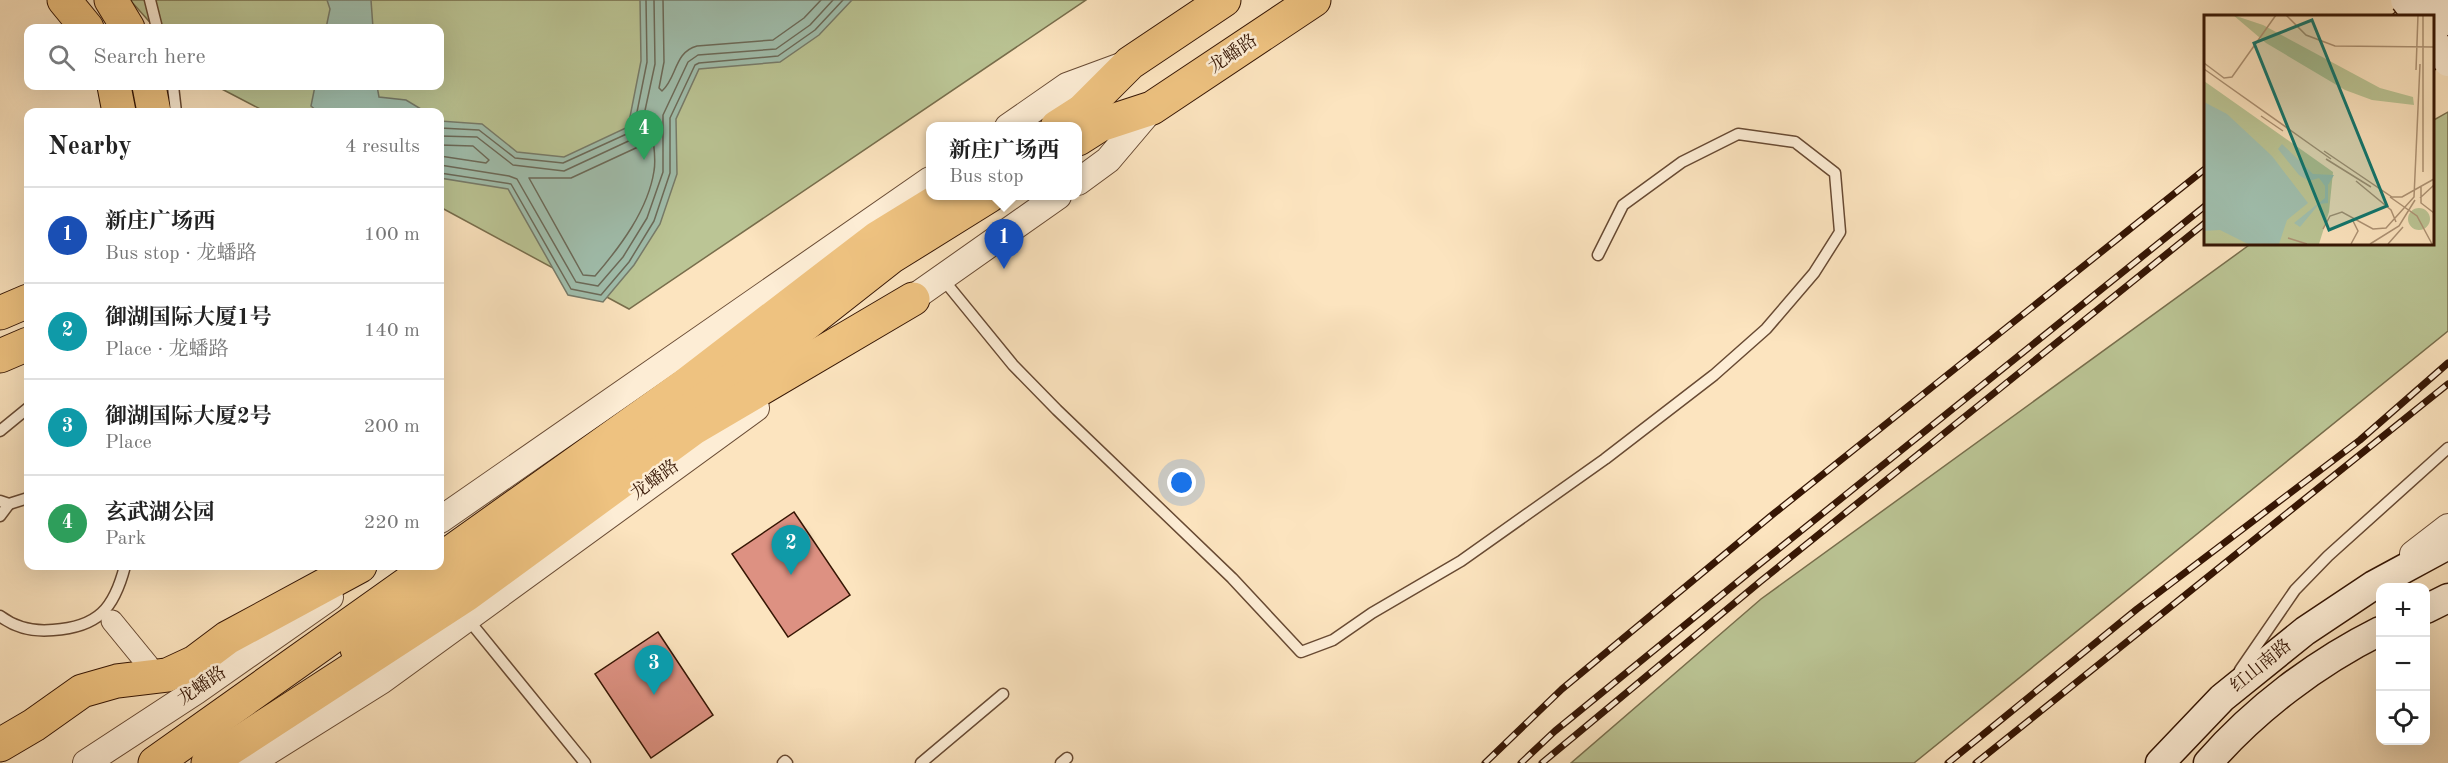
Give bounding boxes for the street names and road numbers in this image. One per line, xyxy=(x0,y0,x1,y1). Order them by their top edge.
street label: 龙蟠路 xyxy=(1204,30,1260,77)
street label: 龙蟠路 xyxy=(627,455,682,503)
street label: 红山南路 xyxy=(2226,635,2295,696)
street label: 龙蟠路 xyxy=(173,662,229,709)

